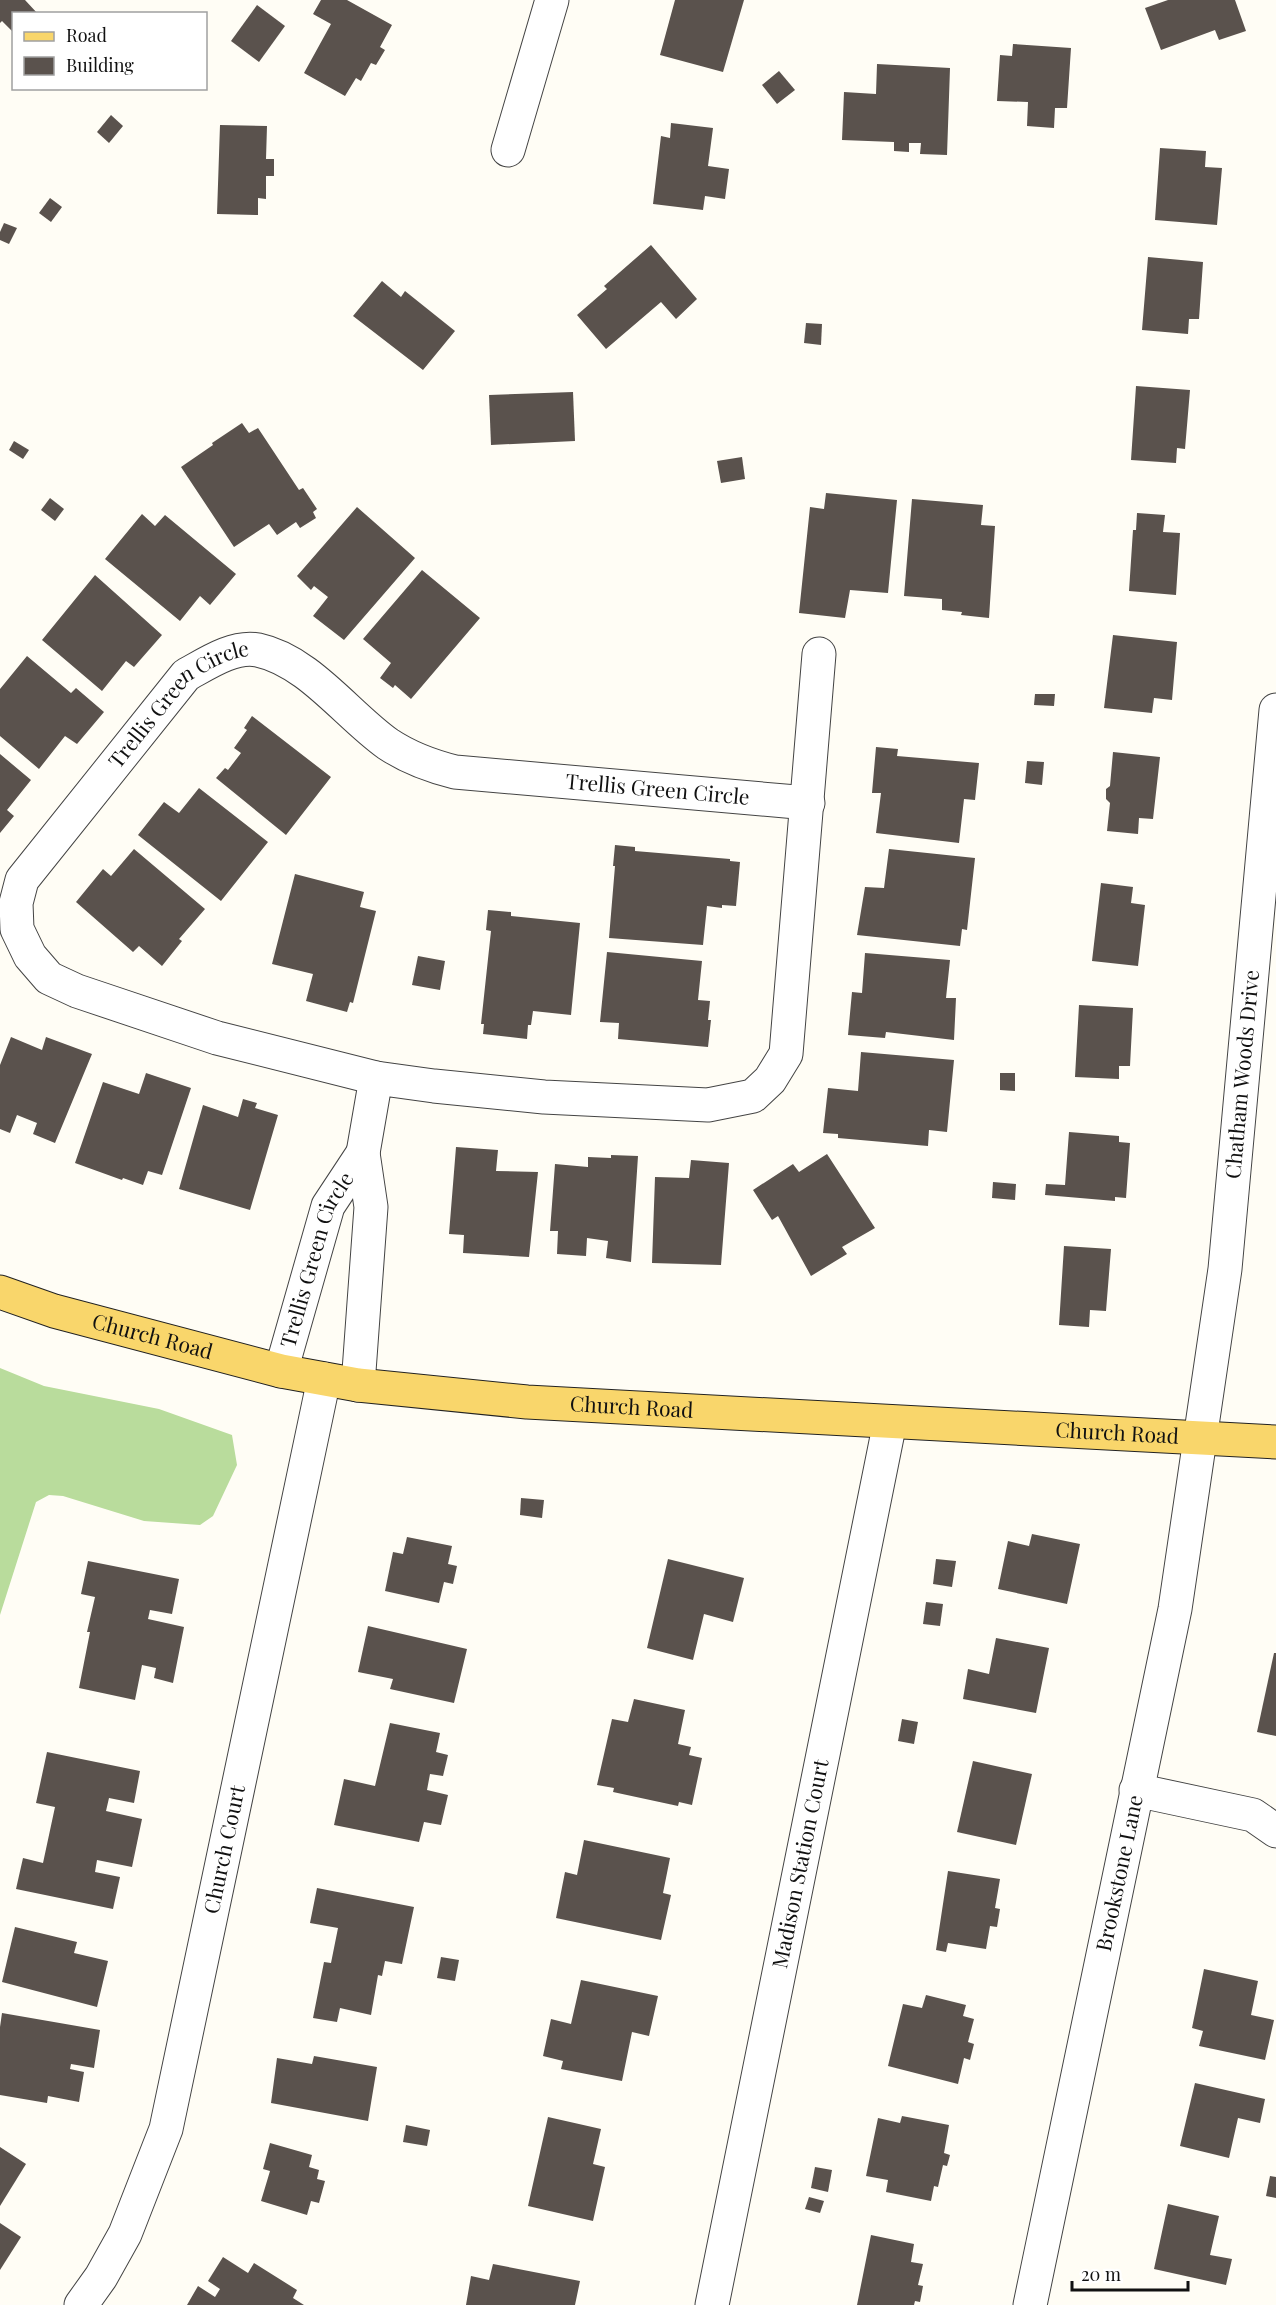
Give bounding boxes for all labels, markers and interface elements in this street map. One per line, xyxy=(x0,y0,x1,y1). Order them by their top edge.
legend xyxy=(12,12,207,90)
text: Road xyxy=(66,23,107,47)
text: Building xyxy=(66,53,134,77)
street label: Trellis Green Circle xyxy=(101,633,250,773)
street label: Trellis Green Circle xyxy=(565,766,751,810)
street label: Chatham Woods Drive xyxy=(1217,969,1264,1180)
street label: Trellis Green Circle xyxy=(272,1166,359,1350)
street label: Church Road xyxy=(90,1306,216,1364)
street label: Church Road xyxy=(569,1388,694,1423)
street label: Church Road xyxy=(1055,1414,1180,1449)
street label: Madison Station Court xyxy=(764,1756,834,1971)
street label: Church Court xyxy=(196,1782,250,1916)
street label: Brookstone Lane xyxy=(1088,1792,1148,1954)
scale bar xyxy=(1072,2254,1188,2292)
text: 20 m xyxy=(1081,2262,1121,2286)

